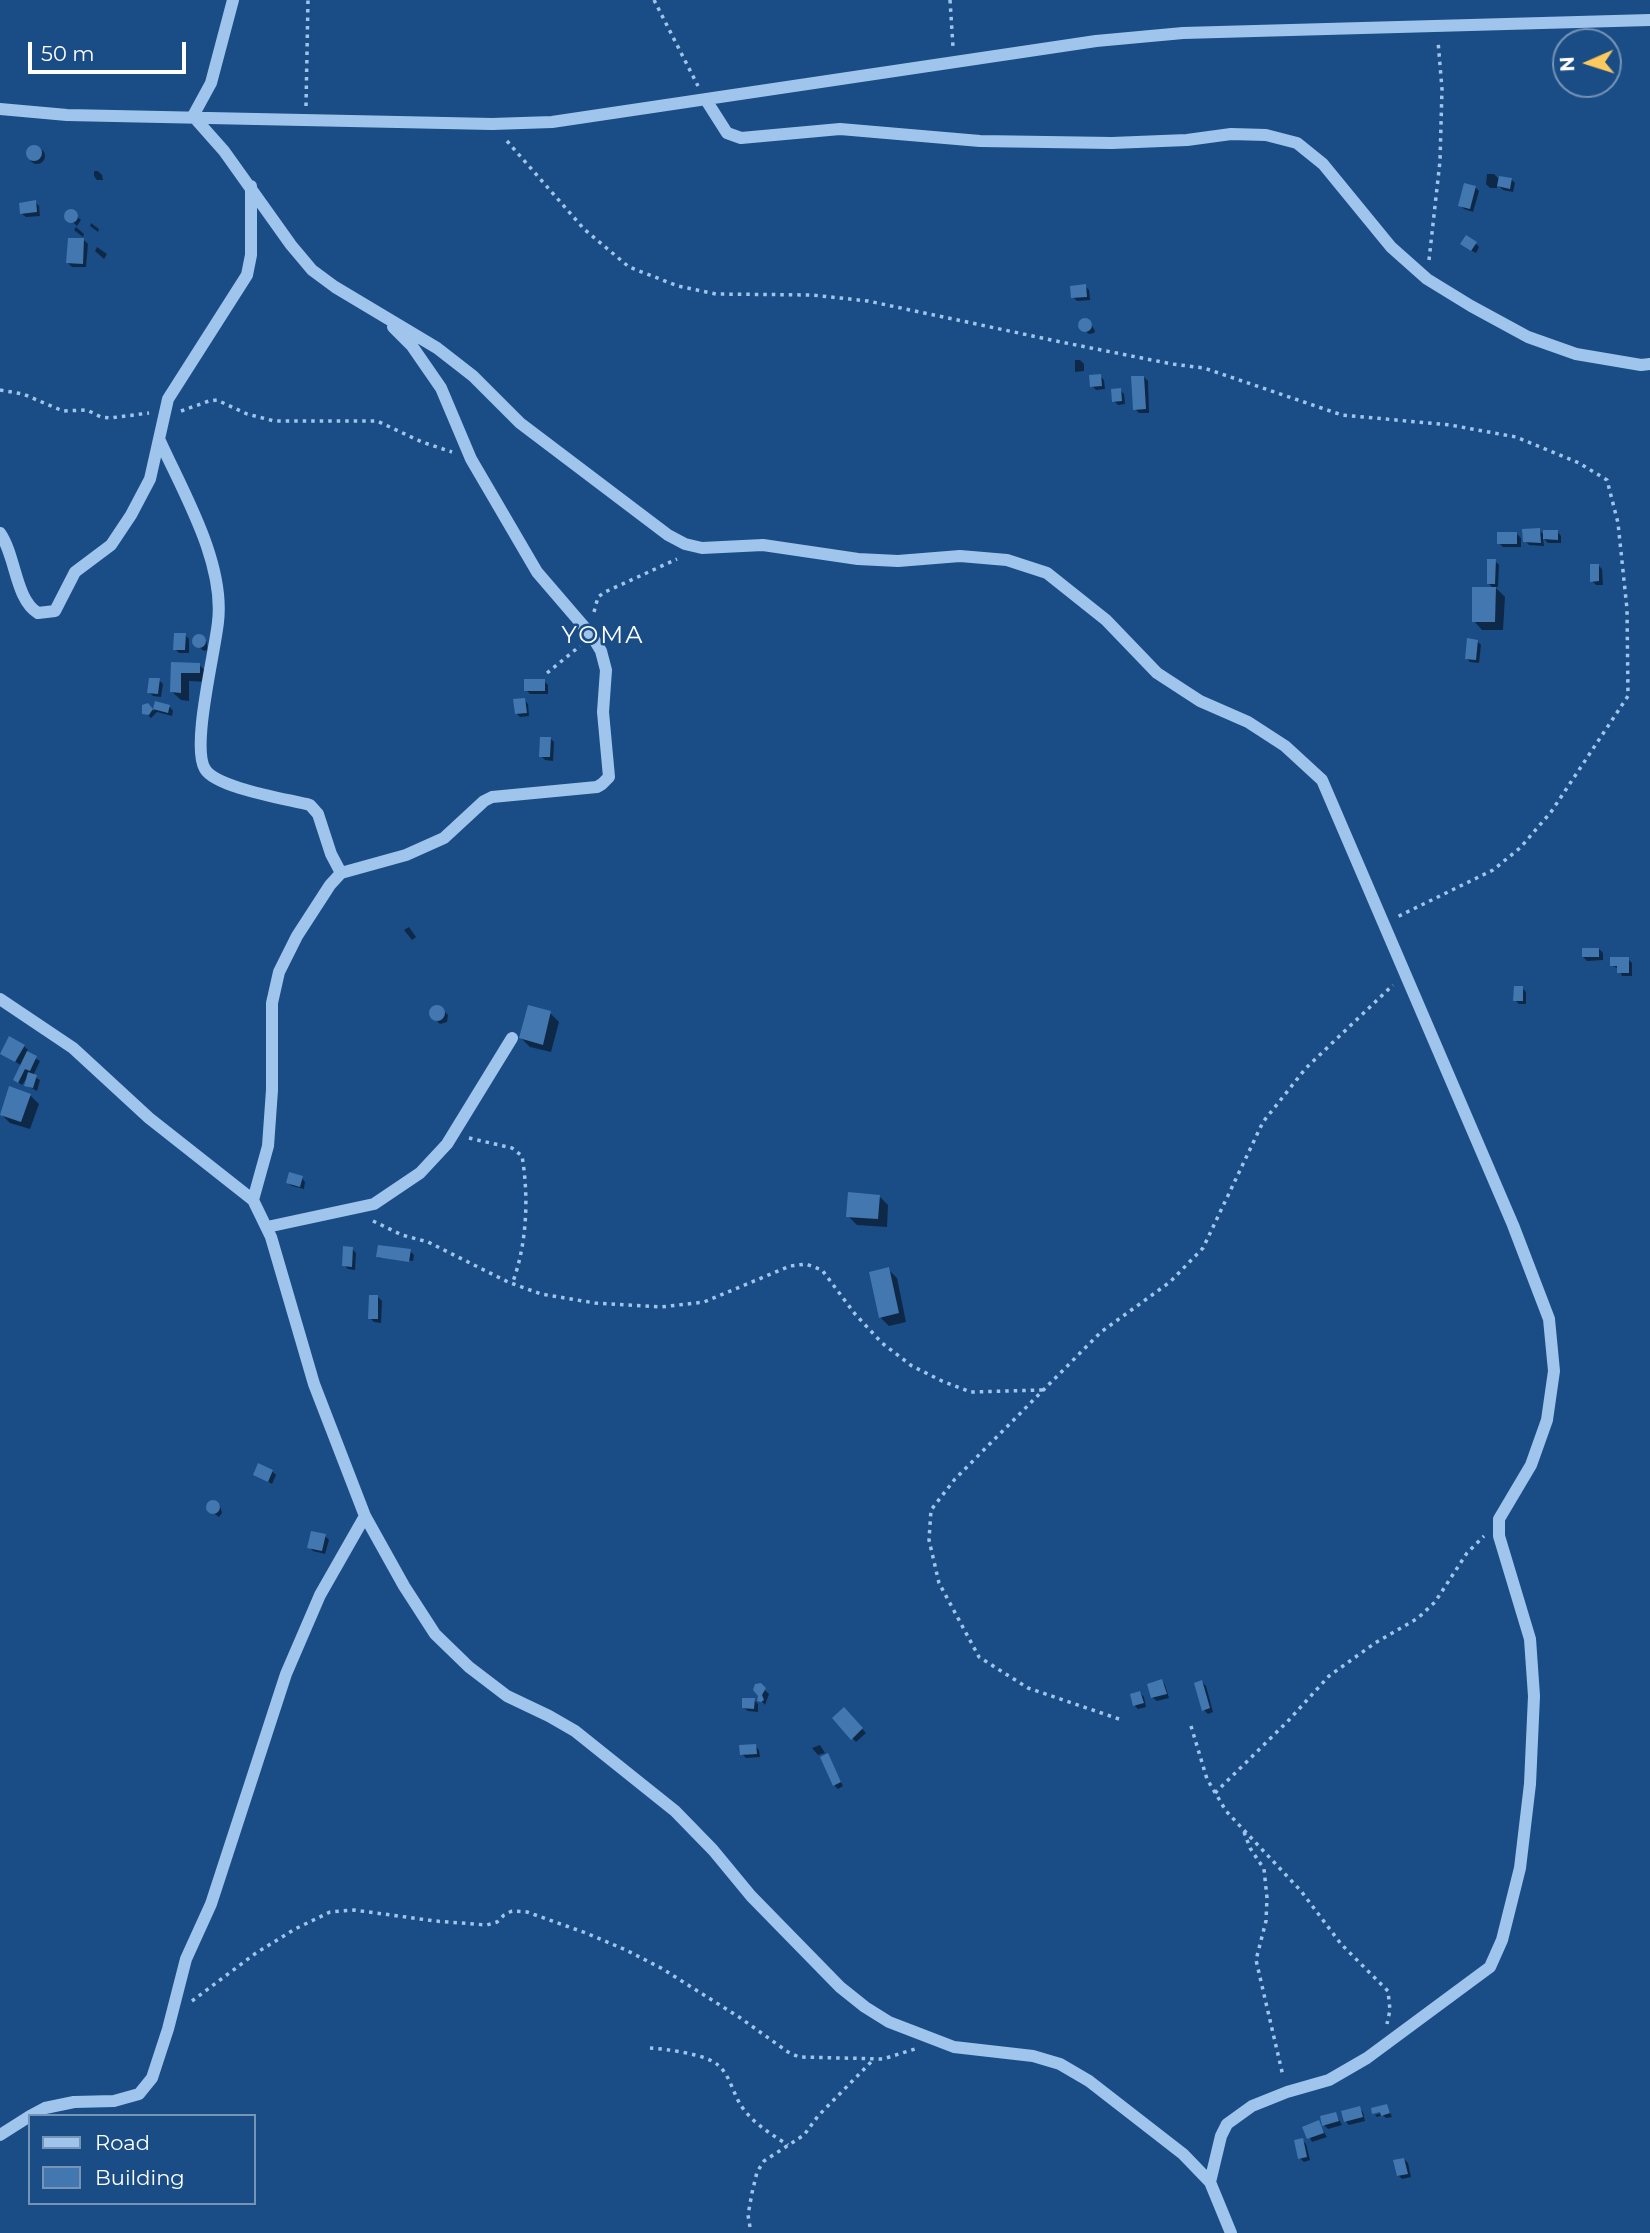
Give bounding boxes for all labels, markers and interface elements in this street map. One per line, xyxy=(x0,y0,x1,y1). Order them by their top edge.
scale bar xyxy=(32,28,189,72)
north arrow xyxy=(1552,28,1622,98)
text: 50 m xyxy=(41,41,95,66)
text: N xyxy=(1556,56,1579,72)
district label: YOMA xyxy=(562,622,644,650)
legend xyxy=(28,2114,256,2205)
text: Road xyxy=(95,2130,150,2155)
text: Building xyxy=(95,2165,185,2190)

